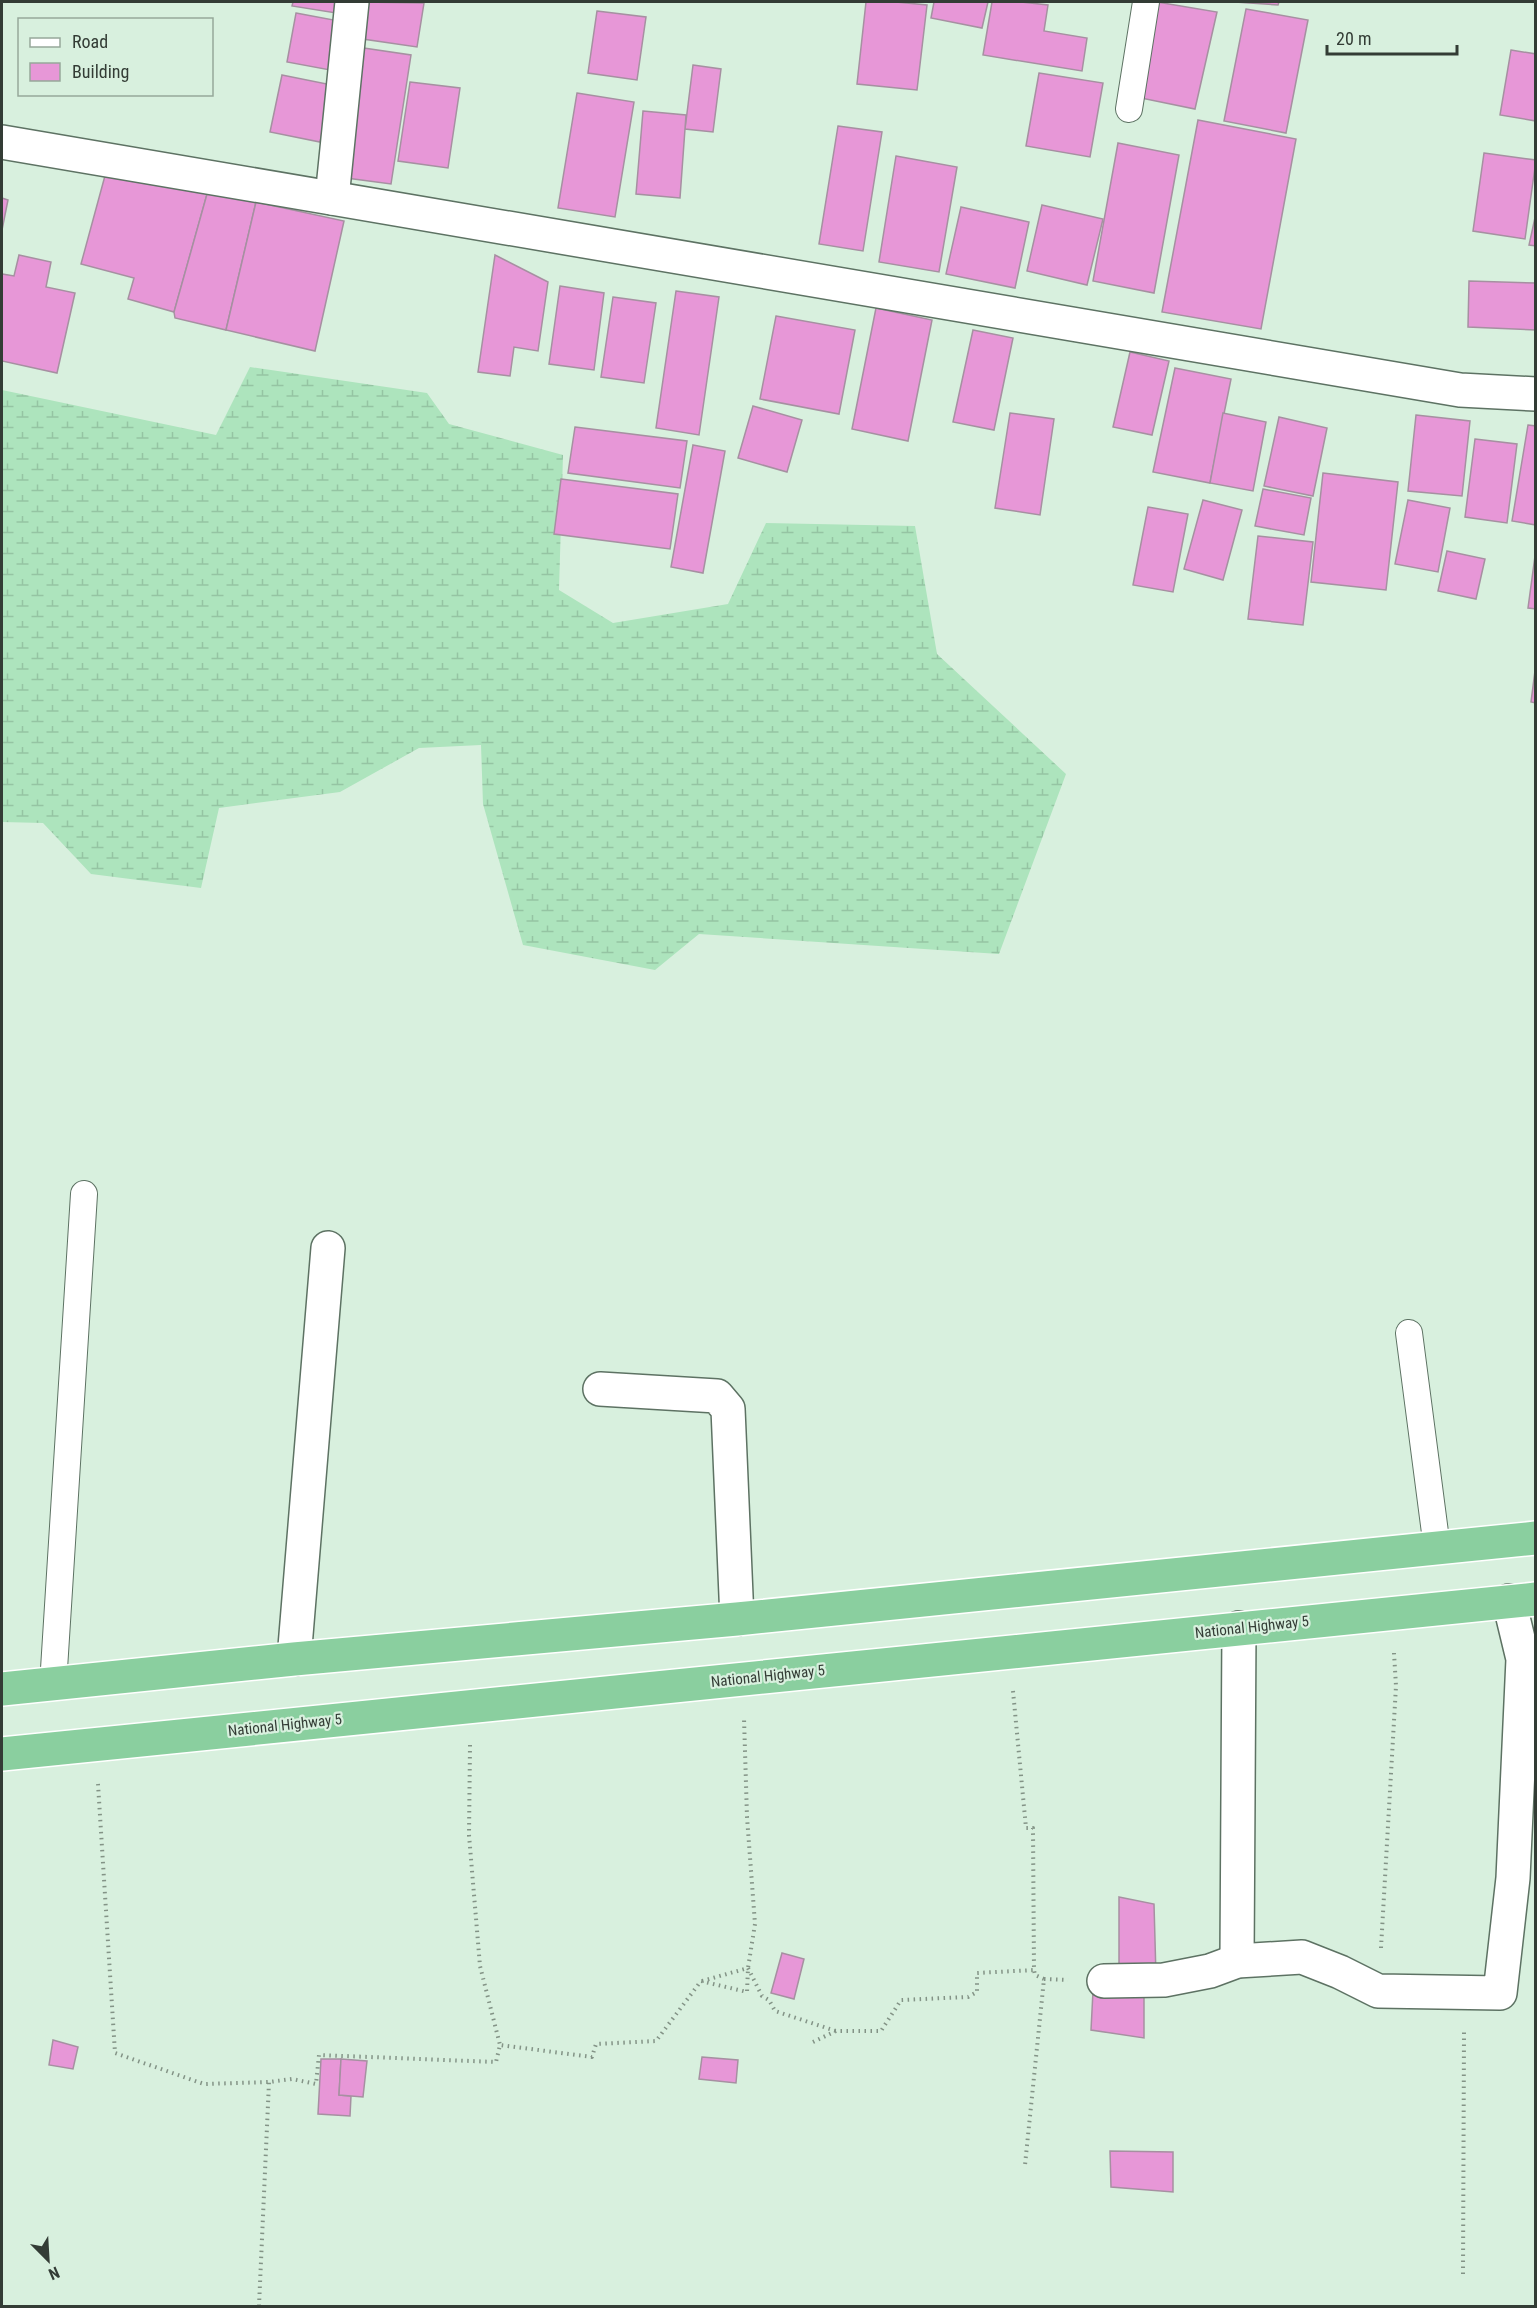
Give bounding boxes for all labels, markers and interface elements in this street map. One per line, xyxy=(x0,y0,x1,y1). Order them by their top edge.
legend xyxy=(18,18,213,96)
scale bar xyxy=(1327,18,1458,56)
text: 20 m xyxy=(1336,28,1371,49)
text: Road xyxy=(72,31,108,52)
text: Building xyxy=(72,61,129,82)
street label: National Highway 5 xyxy=(1194,1612,1310,1642)
street label: National Highway 5 xyxy=(710,1661,826,1691)
street label: National Highway 5 xyxy=(227,1710,343,1740)
north arrow xyxy=(18,2230,78,2290)
text: N xyxy=(46,2263,62,2284)

